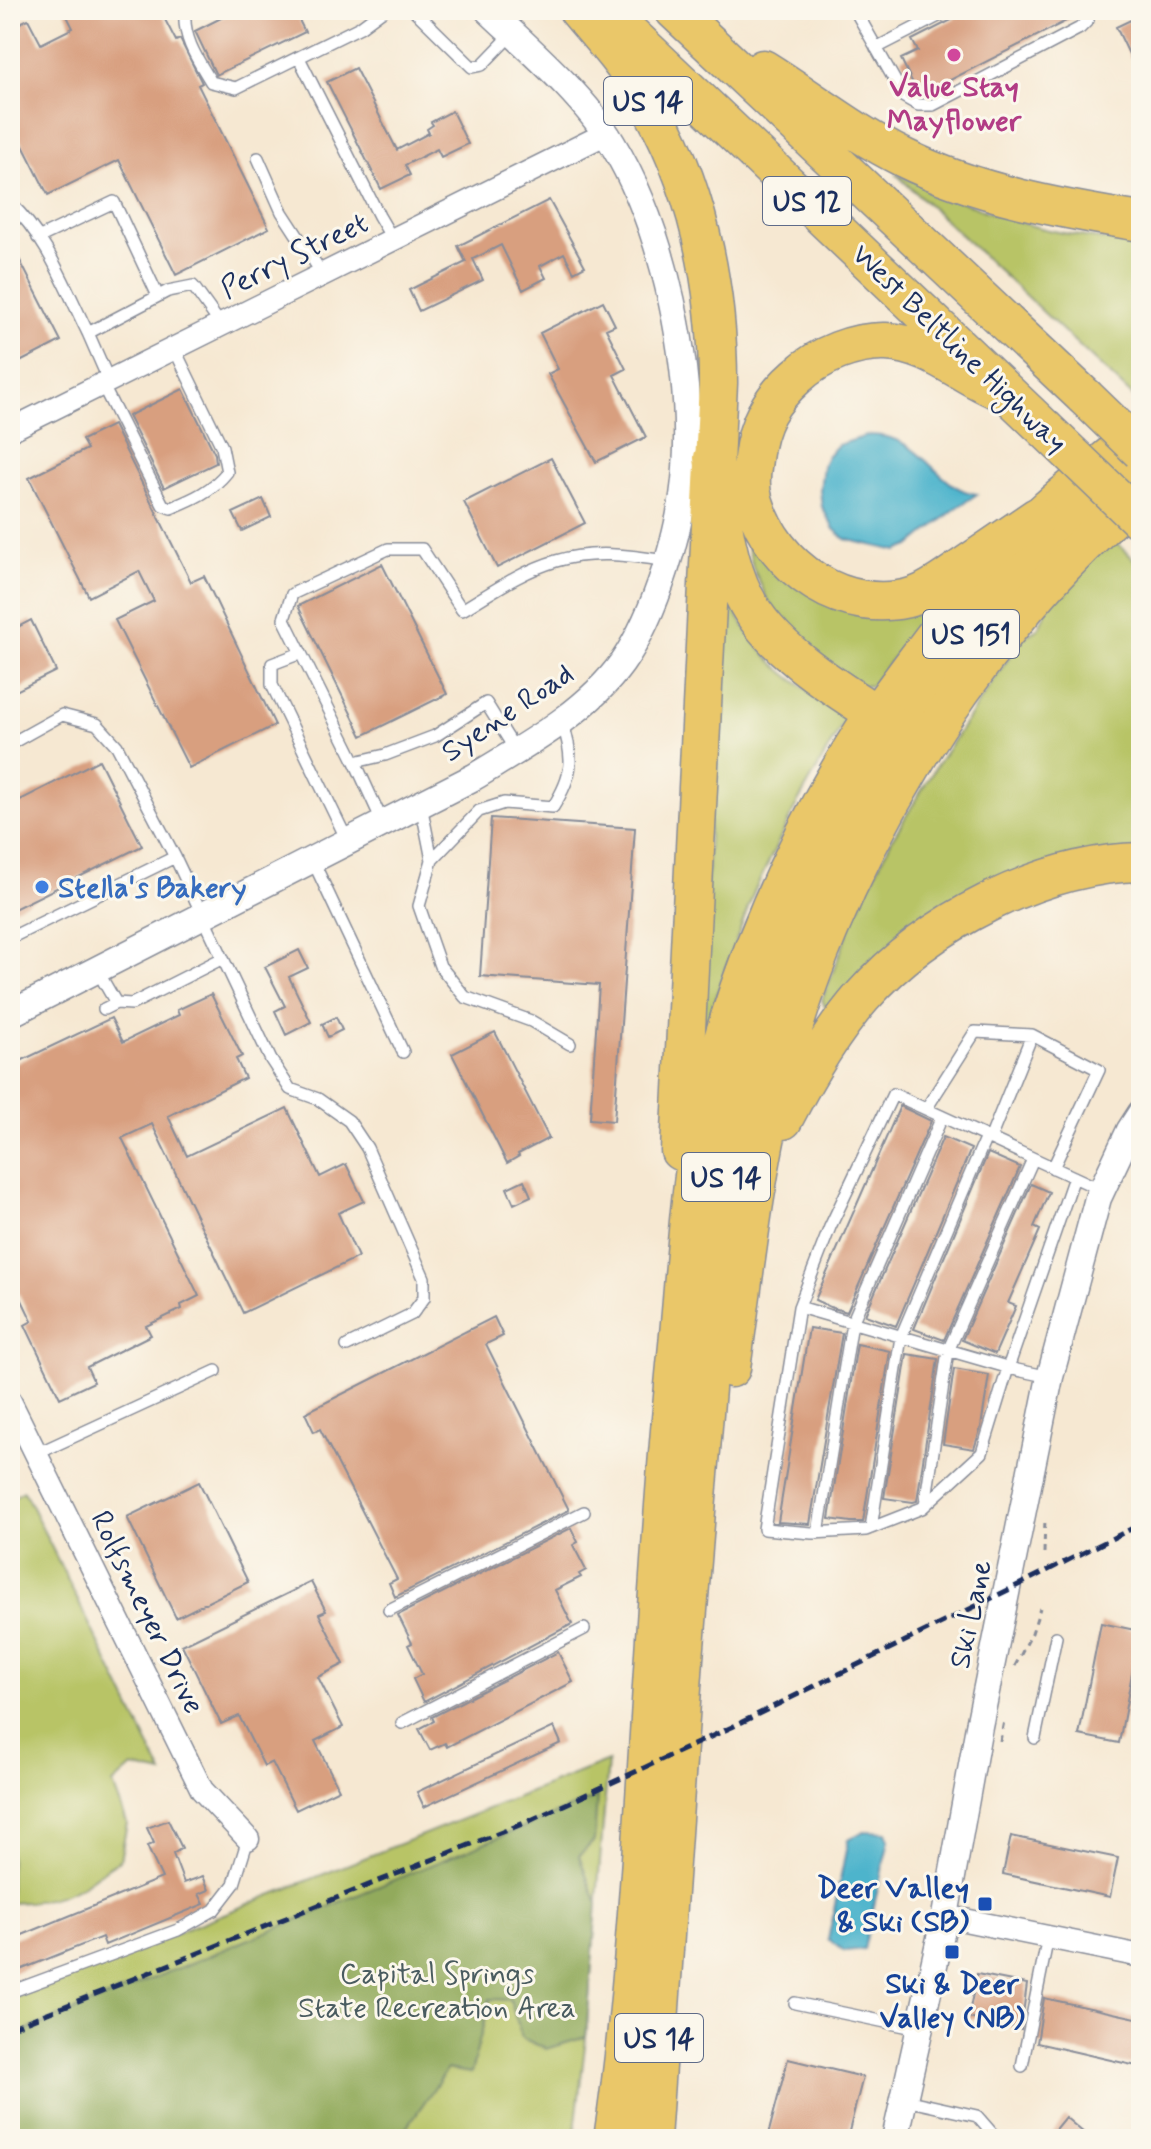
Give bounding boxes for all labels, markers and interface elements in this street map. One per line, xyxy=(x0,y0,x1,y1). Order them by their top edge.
marker: Value Stay Mayflower xyxy=(945,46,963,64)
place label: Value Stay Mayflower xyxy=(887,68,1023,141)
road number: US 14 xyxy=(604,77,692,125)
road number: US 12 xyxy=(763,177,851,225)
street label: Perry Street xyxy=(214,204,375,309)
street label: West Beltline Highway xyxy=(841,236,1075,464)
road number: US 151 xyxy=(923,610,1019,658)
street label: Syene Road xyxy=(434,655,582,772)
place label: Stella's Bakery xyxy=(58,869,247,908)
marker: Stella's Bakery xyxy=(33,878,51,896)
road number: US 14 xyxy=(682,1153,770,1201)
street label: Rolfsmeyer Drive xyxy=(81,1505,213,1721)
street label: Ski Lane xyxy=(941,1556,1002,1672)
place label: Deer Valley & Ski (SB) xyxy=(817,1869,969,1942)
marker: Deer Valley & Ski (SB) xyxy=(976,1895,994,1913)
marker: Ski & Deer Valley (NB) xyxy=(943,1943,961,1961)
park label: Capital Springs State Recreation Area xyxy=(298,1955,576,2028)
place label: Ski & Deer Valley (NB) xyxy=(879,1965,1025,2038)
road number: US 14 xyxy=(615,2014,703,2062)

